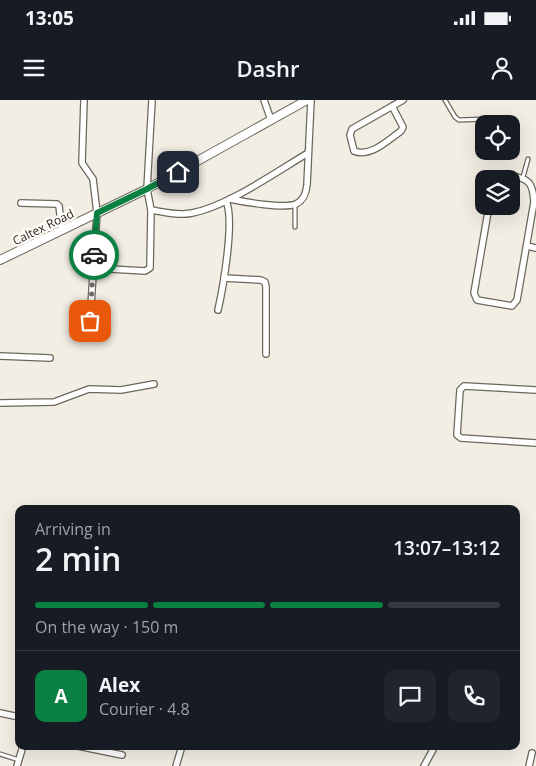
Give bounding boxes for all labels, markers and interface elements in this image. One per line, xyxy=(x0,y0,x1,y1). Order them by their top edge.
text: 13:05 xyxy=(25,5,74,31)
text: Dashr xyxy=(236,53,300,83)
icon: menu xyxy=(20,54,48,82)
icon: person xyxy=(488,54,516,82)
map controls xyxy=(475,115,520,215)
button: locate xyxy=(475,115,520,160)
pin xyxy=(157,151,199,193)
icon: home xyxy=(164,158,192,186)
button: layers xyxy=(475,170,520,215)
street label: Caltex Road xyxy=(9,205,77,249)
courier xyxy=(69,230,119,280)
icon: car xyxy=(80,241,108,269)
pin xyxy=(69,300,111,342)
icon: bag xyxy=(76,307,104,335)
text: Arriving in xyxy=(35,518,111,540)
text: 13:07–13:12 xyxy=(393,535,500,561)
text: 2 min xyxy=(35,537,121,580)
text: On the way · 150 m xyxy=(35,616,178,638)
button: chat xyxy=(384,670,436,722)
button: phone xyxy=(448,670,500,722)
text: Alex xyxy=(99,672,140,698)
text: A xyxy=(54,683,68,709)
text: Courier · 4.8 xyxy=(99,698,190,720)

